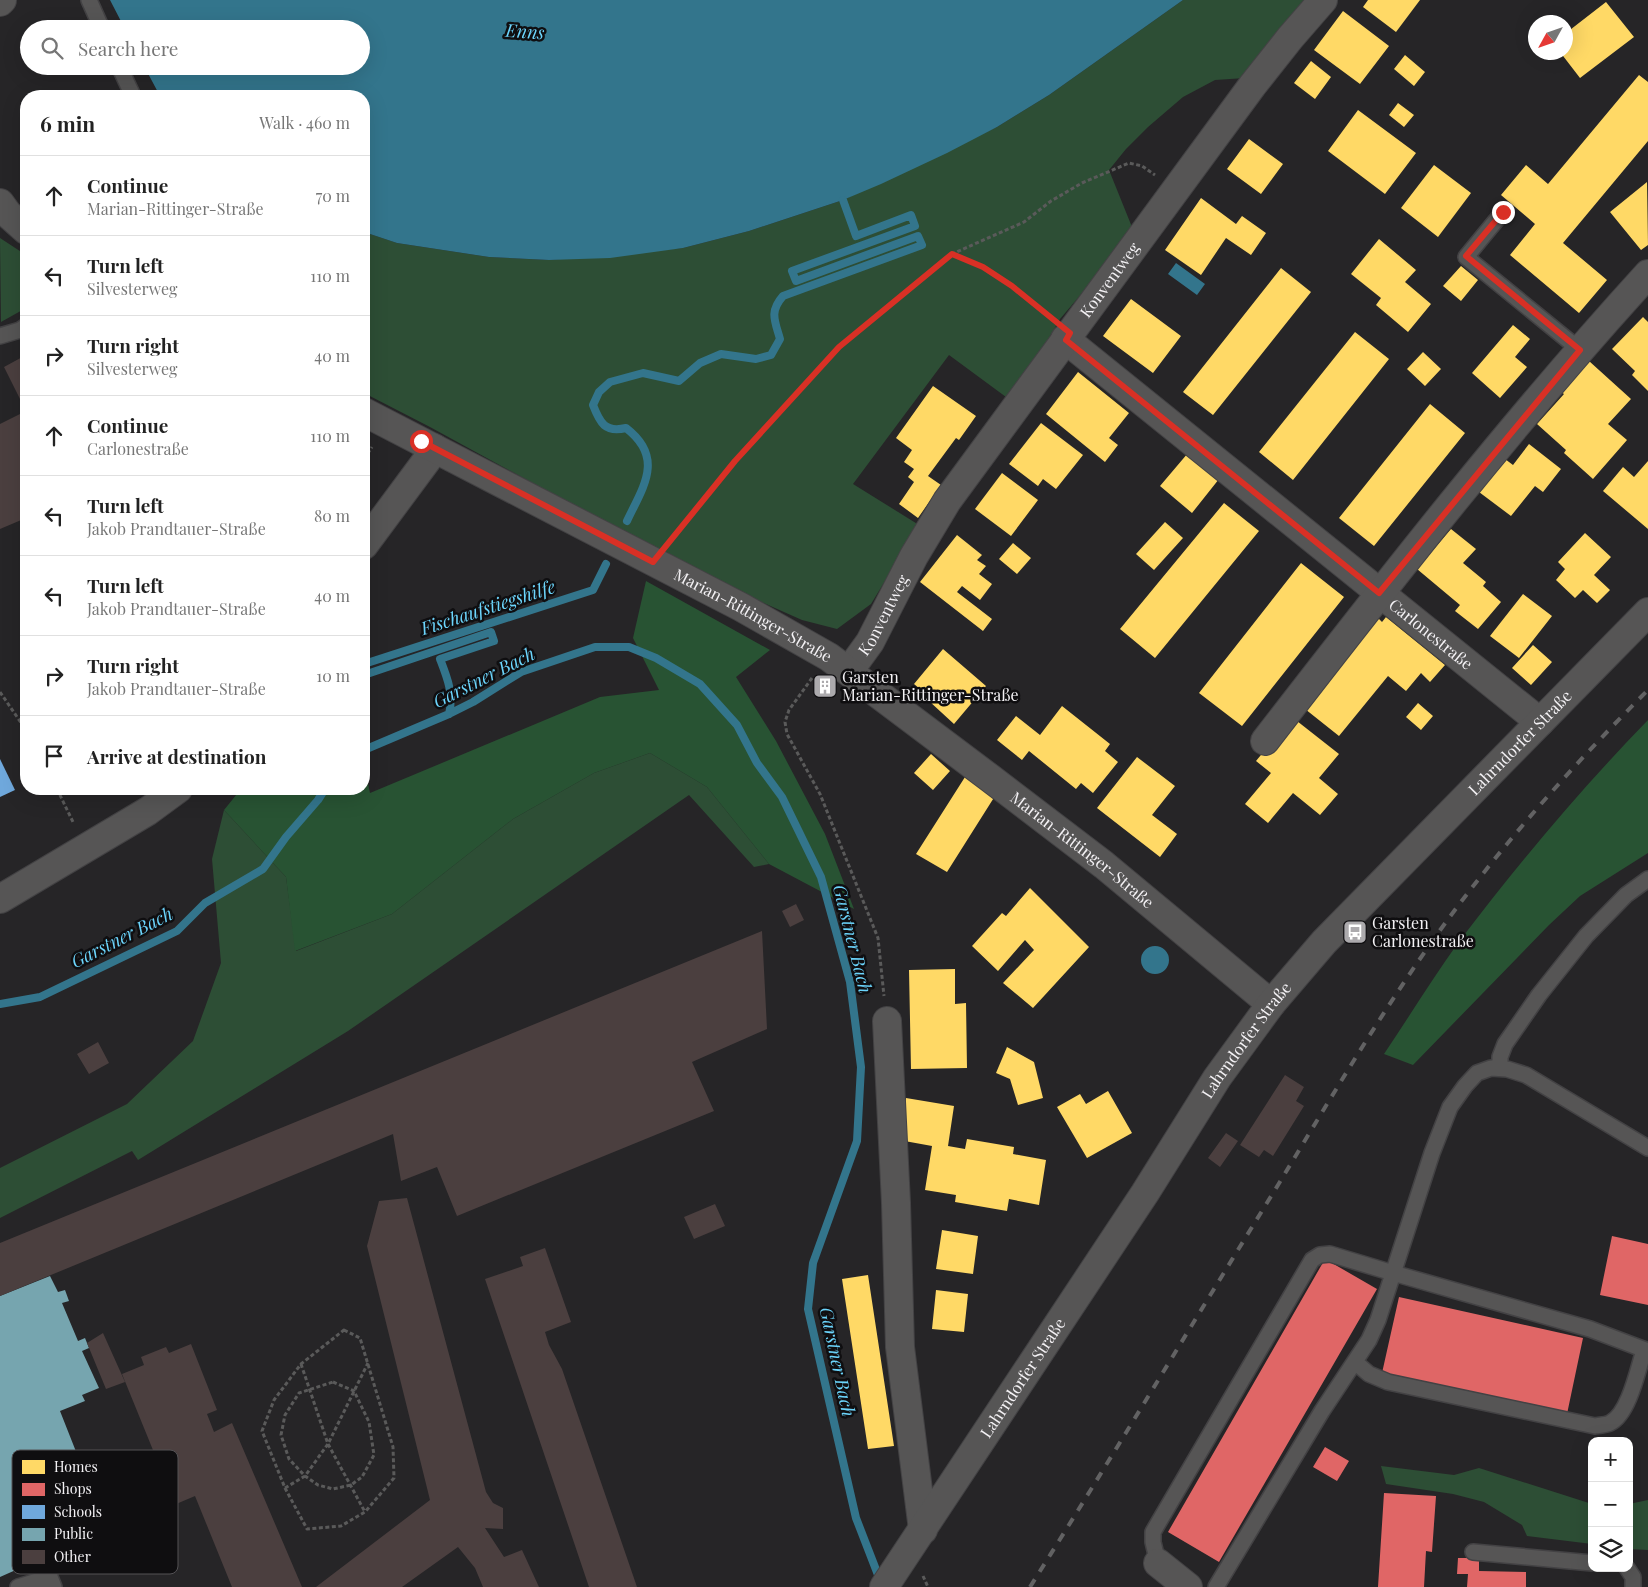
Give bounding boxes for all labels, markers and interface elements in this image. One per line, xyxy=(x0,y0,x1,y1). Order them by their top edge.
north arrow xyxy=(1528,15,1573,60)
water label: Enns xyxy=(504,18,545,44)
search box xyxy=(20,20,370,75)
icon: search xyxy=(38,34,66,62)
text: Search here xyxy=(78,35,178,61)
text: 6 min xyxy=(40,109,95,137)
text: Walk · 460 m xyxy=(259,112,350,133)
text: Continue xyxy=(87,172,168,198)
icon: ahead xyxy=(40,182,68,210)
text: 70 m xyxy=(316,185,350,206)
text: Marian-Rittinger-Straße xyxy=(87,198,264,219)
route end xyxy=(1492,201,1515,224)
street label: Konventweg xyxy=(1074,237,1144,321)
text: Turn left xyxy=(87,252,164,278)
icon: left xyxy=(40,262,68,290)
text: 110 m xyxy=(310,265,350,286)
text: Silvesterweg xyxy=(87,278,177,299)
text: Turn right xyxy=(87,332,179,358)
icon: right xyxy=(40,342,68,370)
text: 40 m xyxy=(314,345,350,366)
text: Silvesterweg xyxy=(87,358,177,379)
text: Continue xyxy=(87,412,168,438)
icon: ahead xyxy=(40,422,68,450)
text: 110 m xyxy=(310,425,350,446)
route start xyxy=(410,430,433,453)
text: Carlonestraße xyxy=(87,438,189,459)
text: Turn left xyxy=(87,492,164,518)
icon: left xyxy=(40,502,68,530)
text: 80 m xyxy=(314,505,350,526)
text: Jakob Prandtauer-Straße xyxy=(87,518,266,539)
street label: Marian-Rittinger-Straße xyxy=(671,563,836,667)
street label: Konventweg xyxy=(853,570,913,659)
text: Turn left xyxy=(87,572,164,598)
water label: Fischaufstiegshilfe xyxy=(416,574,558,640)
icon: left xyxy=(40,582,68,610)
text: 40 m xyxy=(314,585,350,606)
street label: Carlonestraße xyxy=(1385,593,1478,674)
text: Jakob Prandtauer-Straße xyxy=(87,598,266,619)
water label: Garstner Bach xyxy=(429,641,539,713)
text: Turn right xyxy=(87,652,179,678)
icon: right xyxy=(40,662,68,690)
text: 10 m xyxy=(316,665,350,686)
place label: Garsten Marian-Rittinger-Straße xyxy=(842,666,1019,705)
building icon: Garsten Marian-Rittinger-Straße xyxy=(812,673,838,699)
text: Jakob Prandtauer-Straße xyxy=(87,678,266,699)
street label: Lahrndorfer Straße xyxy=(1463,685,1576,799)
icon: arrive xyxy=(40,742,68,770)
text: Arrive at destination xyxy=(87,743,267,769)
street label: Marian-Rittinger-Straße xyxy=(1007,787,1159,912)
water label: Garstner Bach xyxy=(828,882,878,996)
water label: Garstner Bach xyxy=(67,901,177,973)
place label: Garsten Carlonestraße xyxy=(1372,912,1474,951)
bus stop icon: Garsten Carlonestraße xyxy=(1342,919,1368,945)
street label: Lahrndorfer Straße xyxy=(1196,977,1295,1102)
water label: Garstner Bach xyxy=(815,1305,861,1419)
street label: Lahrndorfer Straße xyxy=(975,1314,1069,1441)
map controls xyxy=(1588,1437,1633,1572)
button: + xyxy=(1588,1437,1633,1482)
legend xyxy=(12,1450,178,1574)
text: Homes xyxy=(54,1457,98,1476)
text: Shops xyxy=(54,1479,92,1498)
button: − xyxy=(1588,1482,1633,1527)
text: Schools xyxy=(54,1502,102,1521)
text: Public xyxy=(54,1524,93,1543)
button: layers xyxy=(1588,1527,1633,1572)
text: Other xyxy=(54,1547,92,1566)

